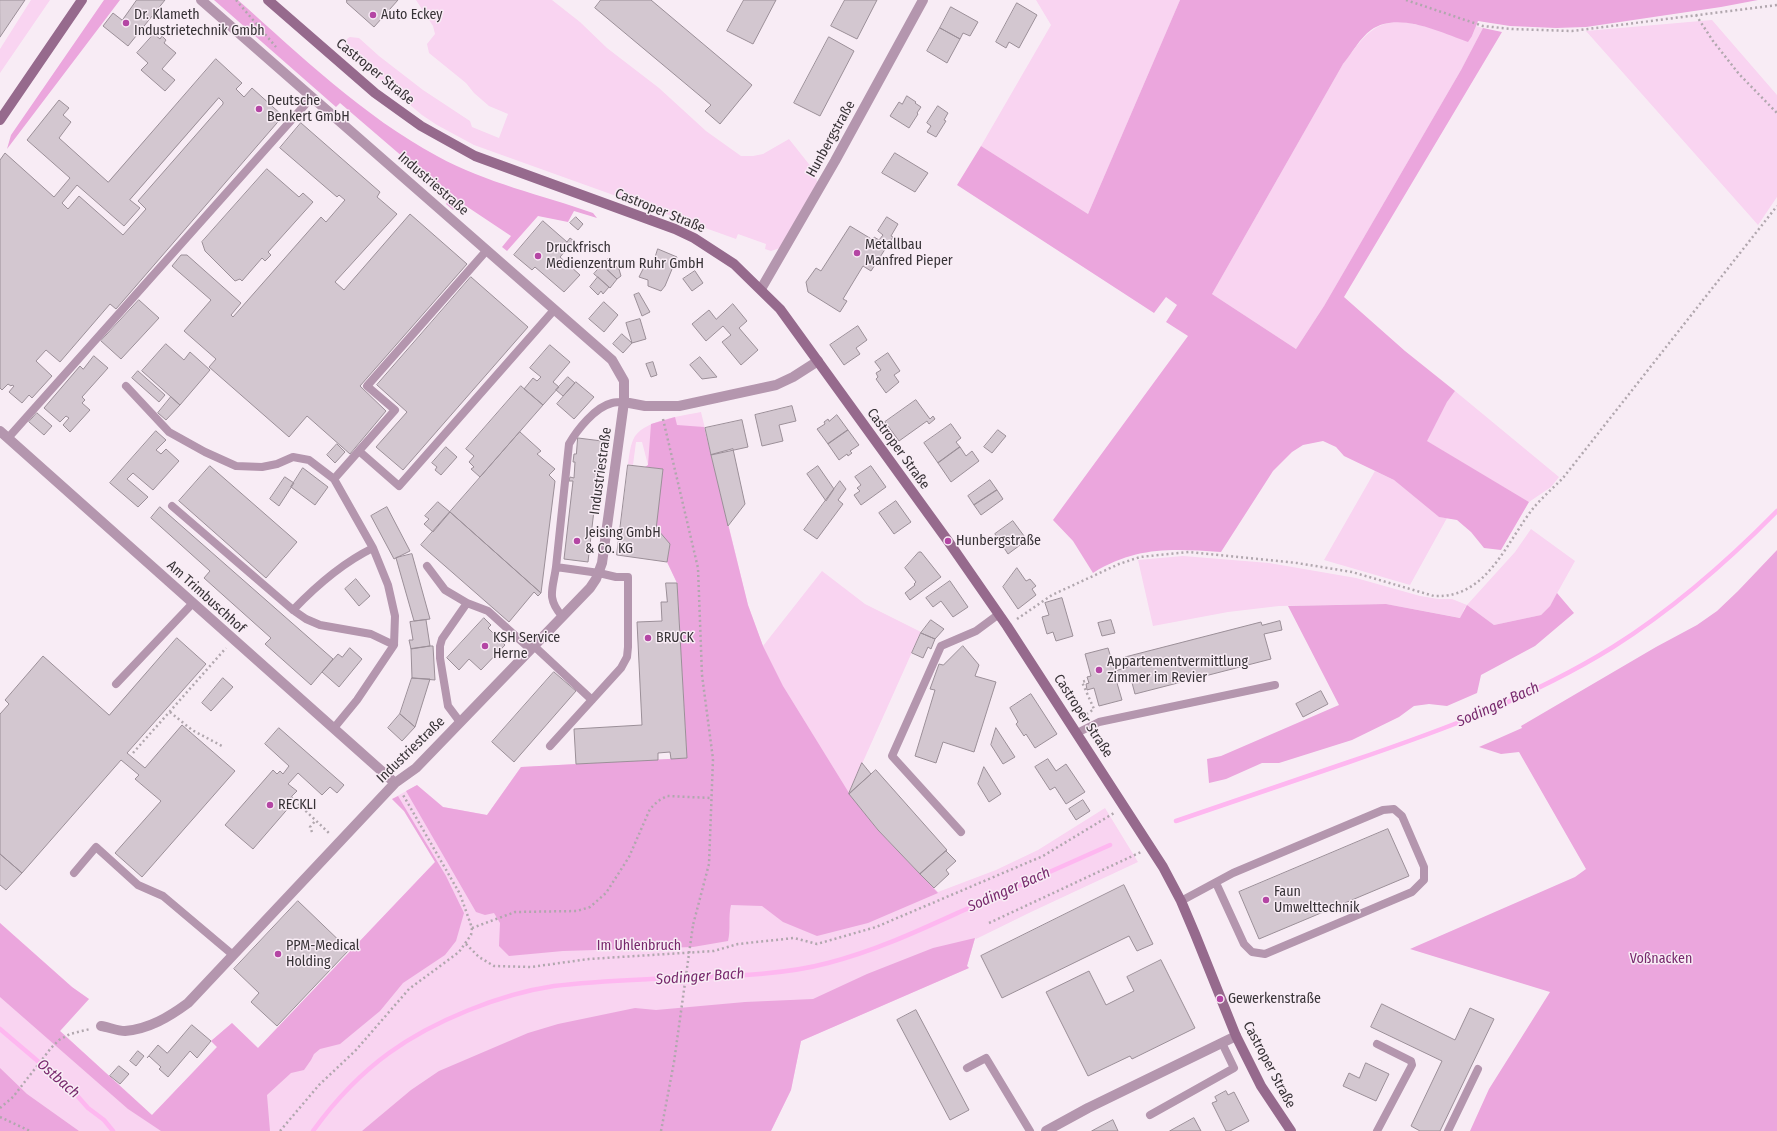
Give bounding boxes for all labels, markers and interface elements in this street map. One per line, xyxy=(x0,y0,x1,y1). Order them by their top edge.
place label: Dr. Klameth Industrietechnik Gmbh xyxy=(134,7,265,40)
place label: Auto Eckey xyxy=(381,7,442,23)
marker: Auto Eckey xyxy=(368,10,378,20)
marker: Dr. Klameth Industrietechnik Gmbh xyxy=(121,18,131,28)
street label: Castroper Straße xyxy=(332,35,418,109)
place label: Deutsche Benkert GmbH xyxy=(267,93,350,126)
street label: Hunbergstraße xyxy=(803,98,859,180)
marker: Deutsche Benkert GmbH xyxy=(254,104,264,114)
street label: Industriestraße xyxy=(394,149,472,219)
street label: Castroper Straße xyxy=(612,185,708,237)
place label: Metallbau Manfred Pieper xyxy=(865,237,953,270)
place label: Druckfrisch Medienzentrum Ruhr GmbH xyxy=(546,240,704,272)
marker: Metallbau Manfred Pieper xyxy=(852,248,862,258)
marker: Druckfrisch Medienzentrum Ruhr GmbH xyxy=(533,251,543,261)
street label: Castroper Straße xyxy=(863,405,933,493)
street label: Industriestraße xyxy=(587,426,615,516)
place label: Jeising GmbH & Co. KG xyxy=(585,525,661,558)
place label: Hunbergstraße xyxy=(956,533,1041,549)
marker: Jeising GmbH & Co. KG xyxy=(572,536,582,546)
marker: Hunbergstraße xyxy=(943,536,953,546)
street label: Am Trimbuschhof xyxy=(163,557,249,637)
place label: KSH Service Herne xyxy=(493,630,560,662)
place label: BRUCK xyxy=(656,630,694,646)
marker: BRUCK xyxy=(643,633,653,643)
marker: KSH Service Herne xyxy=(480,641,490,651)
place label: Appartementvermittlung Zimmer im Revier xyxy=(1107,654,1248,686)
marker: Appartementvermittlung Zimmer im Revier xyxy=(1094,665,1104,675)
street label: Castroper Straße xyxy=(1050,671,1116,761)
water label: Sodinger Bach xyxy=(1454,679,1542,731)
street label: Industriestraße xyxy=(374,713,448,787)
place label: RECKLI xyxy=(278,797,316,813)
marker: RECKLI xyxy=(265,800,275,810)
water label: Sodinger Bach xyxy=(965,864,1053,916)
place label: Faun Umwelttechnik xyxy=(1274,884,1359,916)
marker: Faun Umwelttechnik xyxy=(1261,895,1271,905)
place label: PPM-Medical Holding xyxy=(286,938,360,970)
park label: Im Uhlenbruch xyxy=(597,938,681,954)
marker: PPM-Medical Holding xyxy=(273,949,283,959)
park label: Voßnacken xyxy=(1630,951,1692,967)
water label: Sodinger Bach xyxy=(655,965,745,989)
place label: Gewerkenstraße xyxy=(1228,991,1321,1007)
marker: Gewerkenstraße xyxy=(1215,994,1225,1004)
street label: Castroper Straße xyxy=(1239,1019,1299,1111)
water label: Ostbach xyxy=(33,1056,83,1102)

